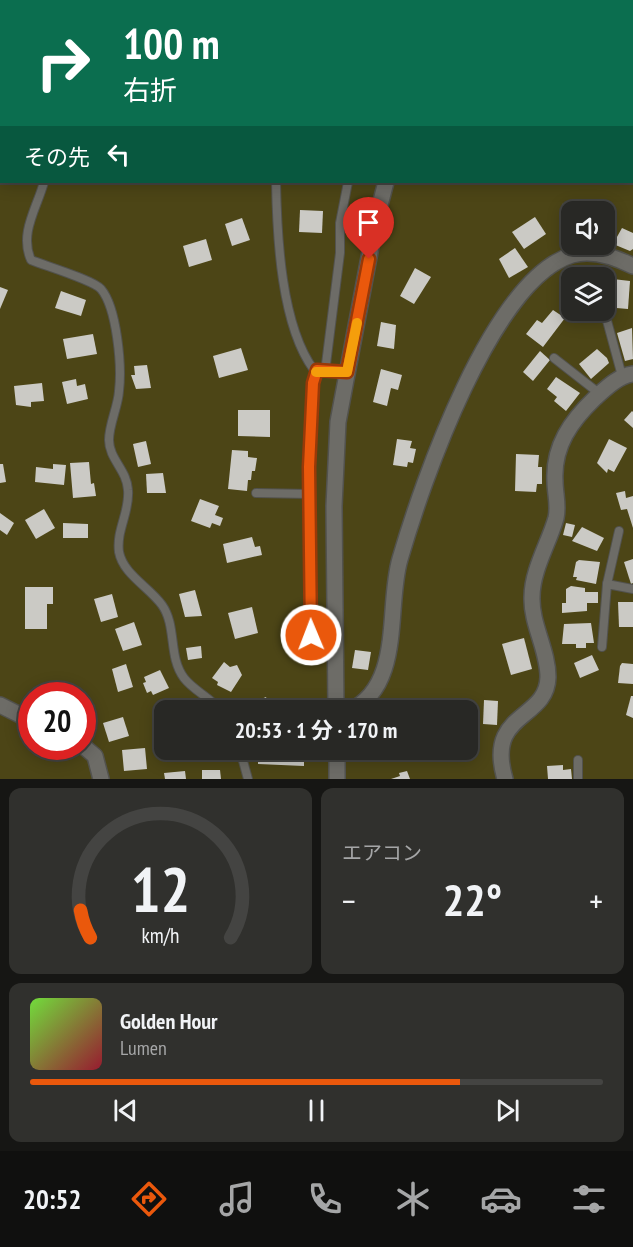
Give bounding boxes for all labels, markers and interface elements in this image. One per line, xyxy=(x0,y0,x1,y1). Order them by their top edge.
text: 100 m xyxy=(123,16,220,71)
icon: right xyxy=(24,24,102,102)
text: 右折 xyxy=(123,73,177,107)
icon: left xyxy=(102,138,135,171)
text: その先 xyxy=(24,143,90,171)
pin xyxy=(343,197,394,259)
map controls xyxy=(561,201,615,321)
button: sound xyxy=(561,201,615,255)
icon: arrive xyxy=(352,206,385,239)
button: layers xyxy=(561,267,615,321)
position arrow xyxy=(279,603,343,667)
speed limit sign: 20 xyxy=(18,682,96,760)
text: 20:53 · 1 分 · 170 m xyxy=(235,716,397,744)
text: エアコン xyxy=(342,840,422,866)
text: 12 xyxy=(131,848,190,929)
text: 22° xyxy=(443,870,502,928)
text: − xyxy=(342,879,356,922)
text: + xyxy=(589,879,603,922)
text: km/h xyxy=(141,921,180,949)
text: Golden Hour xyxy=(120,1007,218,1035)
text: Lumen xyxy=(120,1035,167,1061)
icon: previous xyxy=(109,1094,142,1127)
icon: pause xyxy=(300,1094,333,1127)
icon: next xyxy=(491,1094,524,1127)
icon: directions xyxy=(128,1178,170,1220)
icon: music xyxy=(216,1178,258,1220)
icon: phone xyxy=(304,1178,346,1220)
icon: climate xyxy=(392,1178,434,1220)
icon: car xyxy=(480,1178,522,1220)
icon: filters xyxy=(568,1178,610,1220)
text: 20:52 xyxy=(23,1182,81,1216)

